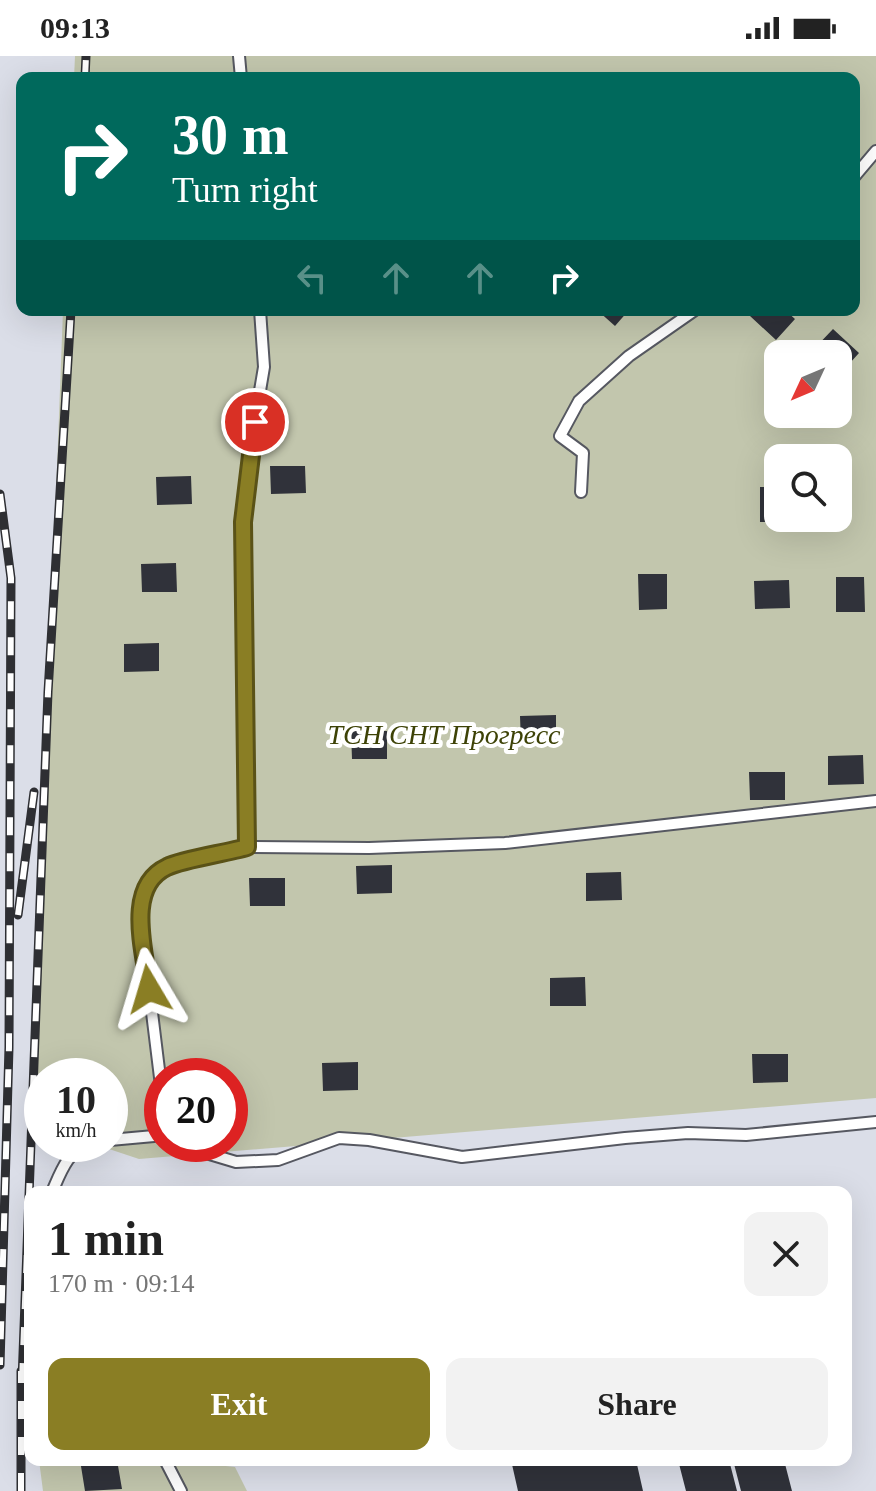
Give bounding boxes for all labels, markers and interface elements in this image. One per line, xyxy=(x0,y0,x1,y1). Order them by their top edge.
text: 09:13 xyxy=(40,11,110,44)
icon: right xyxy=(40,104,144,208)
text: 30 m xyxy=(172,104,289,166)
text: Turn right xyxy=(172,170,318,210)
icon: left xyxy=(290,256,334,300)
icon: ahead xyxy=(374,256,418,300)
icon: ahead xyxy=(458,256,502,300)
icon: right xyxy=(542,256,586,300)
north arrow xyxy=(764,340,852,428)
map controls xyxy=(764,340,852,532)
pin xyxy=(221,388,289,456)
icon: arrive xyxy=(233,400,277,444)
button: search xyxy=(764,444,852,532)
park label: ТСН СНТ Прогресс xyxy=(328,719,561,750)
position arrow xyxy=(107,947,191,1031)
speed limit sign: 20 xyxy=(144,1058,248,1162)
text: 10 xyxy=(56,1077,96,1122)
text: km/h xyxy=(55,1119,97,1141)
text: 1 min xyxy=(48,1212,164,1265)
button: close xyxy=(744,1212,828,1296)
text: 170 m · 09:14 xyxy=(48,1269,195,1298)
button: Exit xyxy=(48,1358,430,1450)
button: Share xyxy=(446,1358,828,1450)

